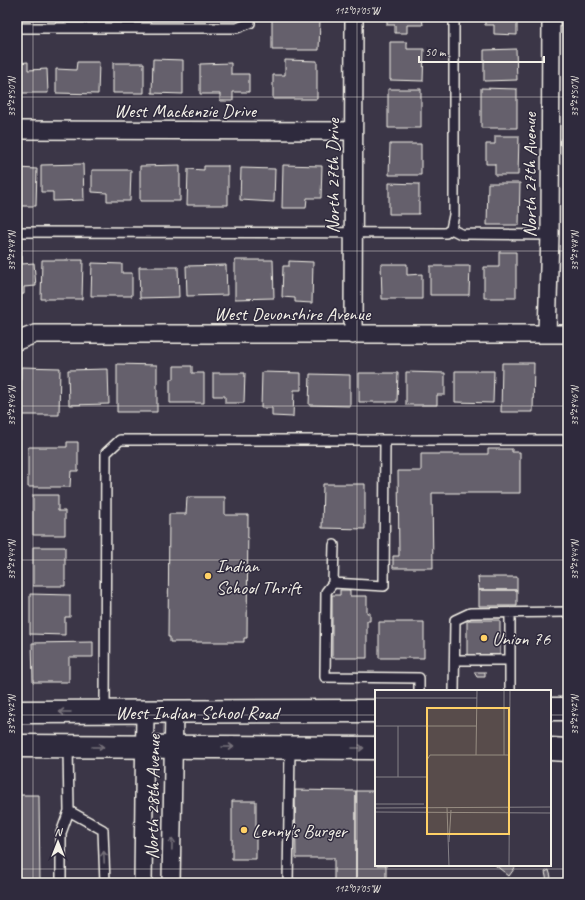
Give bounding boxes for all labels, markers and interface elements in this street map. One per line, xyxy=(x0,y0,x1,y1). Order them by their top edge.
text: 112°07'05"W xyxy=(334,4,381,17)
scale bar xyxy=(419,38,544,64)
text: 50 m xyxy=(425,44,447,60)
text: 33°29'50"N xyxy=(5,75,18,117)
text: 33°29'50"N xyxy=(568,75,581,117)
street label: West Mackenzie Drive xyxy=(114,99,258,123)
street label: North 27th Avenue xyxy=(518,111,542,237)
street label: North 27th Drive xyxy=(321,117,345,234)
text: 33°29'48"N xyxy=(5,229,18,271)
text: 33°29'48"N xyxy=(568,229,581,271)
street label: West Devonshire Avenue xyxy=(214,302,372,326)
text: 33°29'46"N xyxy=(5,384,18,426)
text: 33°29'46"N xyxy=(568,384,581,426)
text: 33°29'44"N xyxy=(5,538,18,580)
text: 33°29'44"N xyxy=(568,538,581,580)
place label: Indian School Thrift xyxy=(216,554,303,600)
marker: Indian School Thrift xyxy=(203,571,213,581)
place label: Union 76 xyxy=(492,627,552,651)
marker: Union 76 xyxy=(479,633,489,643)
inset map xyxy=(375,690,551,866)
text: 33°29'42"N xyxy=(5,693,18,735)
text: 33°29'42"N xyxy=(568,693,581,735)
street label: West Indian School Road xyxy=(115,701,281,725)
one-way arrow xyxy=(59,708,72,716)
street label: North 28th Avenue xyxy=(140,733,166,860)
one-way arrow xyxy=(91,743,104,751)
one-way arrow xyxy=(221,743,234,751)
one-way arrow xyxy=(351,744,364,752)
place label: Lenny's Burger xyxy=(252,819,349,843)
north arrow xyxy=(38,822,78,862)
text: N xyxy=(55,825,64,839)
marker: Lenny's Burger xyxy=(239,825,249,835)
one-way arrow xyxy=(168,838,176,851)
one-way arrow xyxy=(101,851,108,864)
text: 112°07'05"W xyxy=(334,882,381,895)

